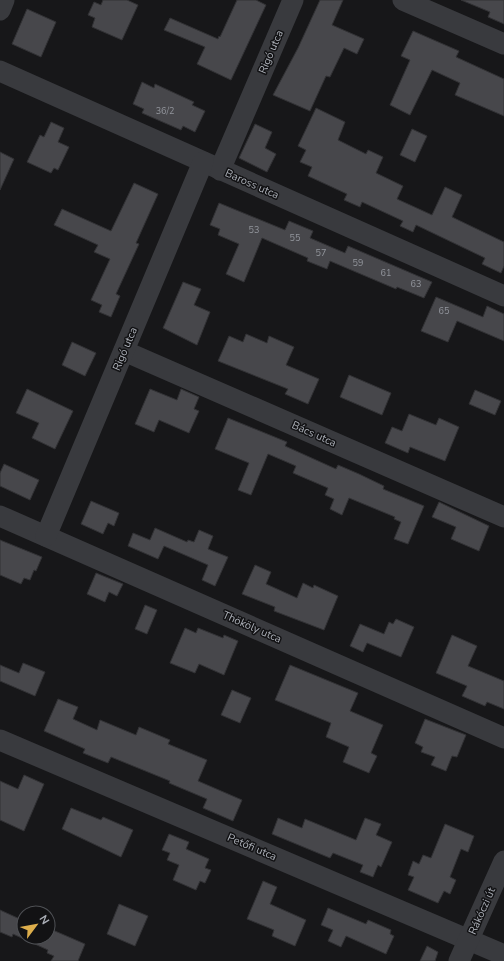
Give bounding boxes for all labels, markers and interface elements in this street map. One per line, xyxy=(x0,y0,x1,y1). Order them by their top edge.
street label: Rigó utca xyxy=(255,28,287,76)
house number: 36/2 xyxy=(156,105,174,117)
street label: Baross utca xyxy=(223,165,281,203)
house number: 53 xyxy=(249,224,259,236)
house number: 55 xyxy=(290,232,300,244)
house number: 57 xyxy=(316,247,326,259)
house number: 59 xyxy=(353,257,363,269)
house number: 61 xyxy=(381,267,391,279)
house number: 63 xyxy=(411,278,421,290)
house number: 65 xyxy=(439,305,449,317)
street label: Rigó utca xyxy=(109,325,141,373)
street label: Bács utca xyxy=(289,418,339,451)
street label: Thököly utca xyxy=(220,607,284,647)
street label: Petőfi utca xyxy=(225,830,279,864)
street label: Rákóczi út xyxy=(465,885,499,937)
north arrow xyxy=(16,905,56,945)
text: N xyxy=(36,912,53,927)

